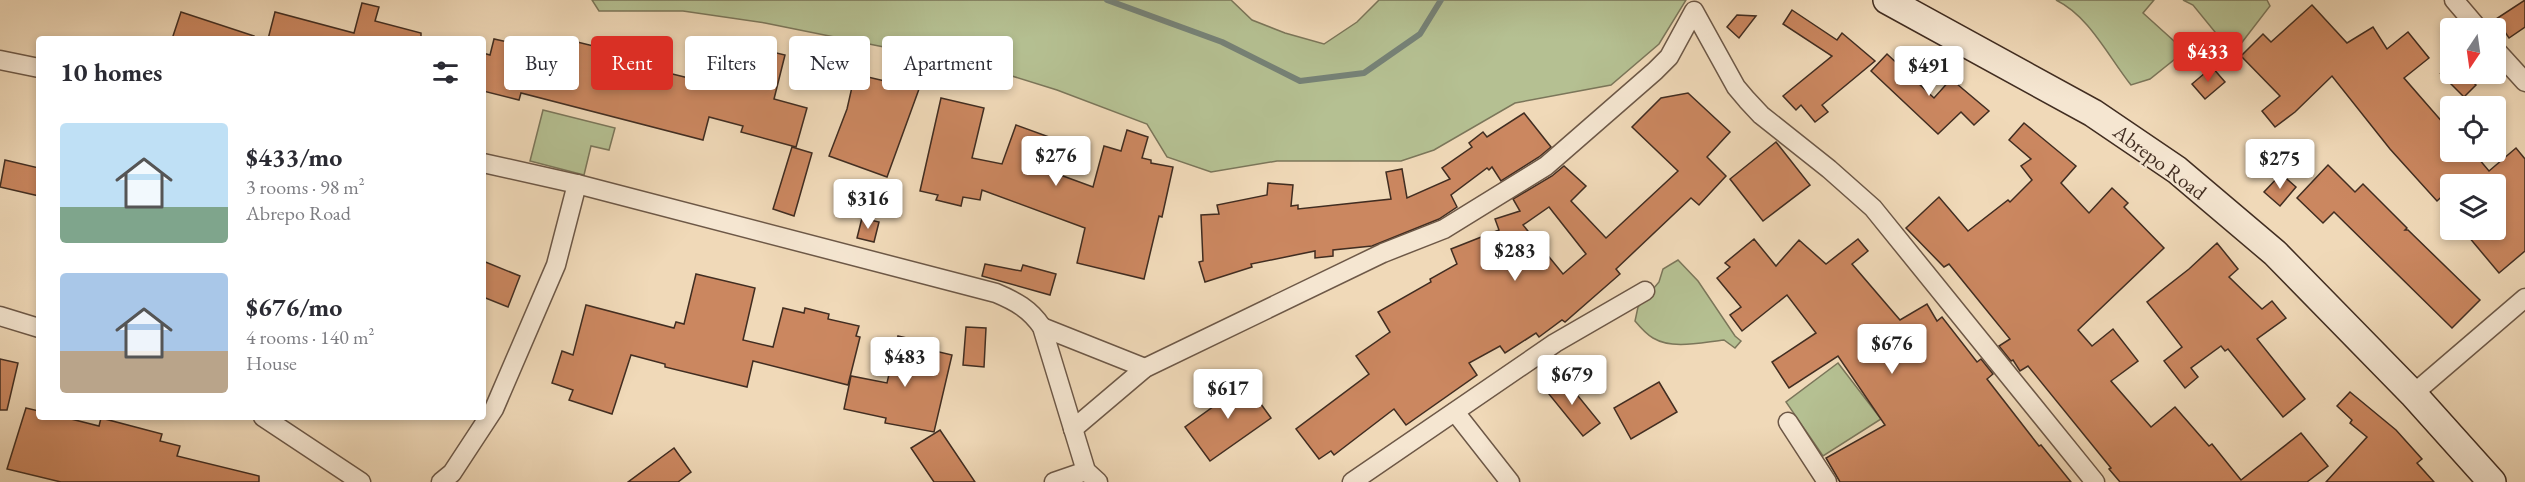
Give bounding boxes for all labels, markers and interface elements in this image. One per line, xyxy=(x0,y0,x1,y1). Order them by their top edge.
north arrow xyxy=(2440,18,2506,84)
map controls xyxy=(2440,18,2506,240)
pin: $433 xyxy=(2172,32,2244,83)
chip: Buy xyxy=(504,36,579,90)
chip: Rent xyxy=(591,36,673,90)
chip: Filters xyxy=(685,36,777,90)
chip: New xyxy=(789,36,870,90)
chip: Apartment xyxy=(882,36,1013,90)
text: $433 xyxy=(2188,38,2228,64)
pin: $491 xyxy=(1893,46,1965,97)
text: $491 xyxy=(1909,52,1949,78)
text: 10 homes xyxy=(60,55,162,89)
icon: filters xyxy=(429,56,462,89)
button: locate xyxy=(2440,96,2506,162)
street label: Abrepo Road xyxy=(2107,117,2213,206)
pin: $276 xyxy=(1020,136,1092,187)
pin: $275 xyxy=(2244,139,2316,190)
text: $433/mo xyxy=(246,140,342,174)
text: $276 xyxy=(1036,142,1076,168)
text: $275 xyxy=(2260,145,2300,171)
icon: home xyxy=(108,147,180,219)
text: 3 rooms · 98 m² xyxy=(246,174,365,200)
button: layers xyxy=(2440,174,2506,240)
pin: $316 xyxy=(832,179,904,230)
text: $316 xyxy=(848,185,888,211)
text: Abrepo Road xyxy=(246,200,351,226)
pin: $283 xyxy=(1479,231,1551,282)
text: $283 xyxy=(1495,237,1535,263)
text: $676/mo xyxy=(246,290,342,324)
icon: home xyxy=(108,297,180,369)
text: 4 rooms · 140 m² xyxy=(246,324,374,350)
pin: $676 xyxy=(1856,324,1928,375)
text: $676 xyxy=(1872,330,1912,356)
pin: $483 xyxy=(869,337,941,388)
text: $483 xyxy=(885,343,925,369)
text: House xyxy=(246,350,297,376)
pin: $679 xyxy=(1536,355,1608,406)
text: $679 xyxy=(1552,361,1592,387)
pin: $617 xyxy=(1192,369,1264,420)
text: $617 xyxy=(1208,375,1248,401)

